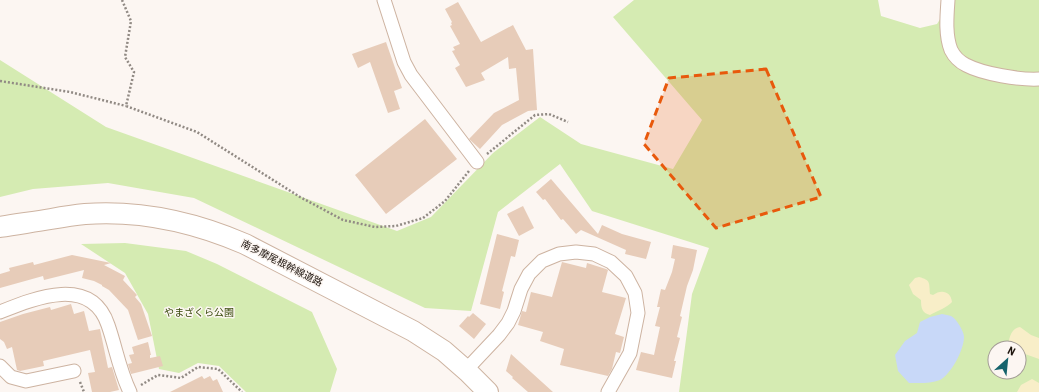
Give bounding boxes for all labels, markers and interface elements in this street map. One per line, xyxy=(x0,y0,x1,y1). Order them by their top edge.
street label: 南多摩尾根幹線道路 xyxy=(239,238,325,288)
park label: やまざくら公園 xyxy=(164,307,234,318)
north arrow xyxy=(987,340,1027,380)
text: N xyxy=(1005,344,1017,359)

